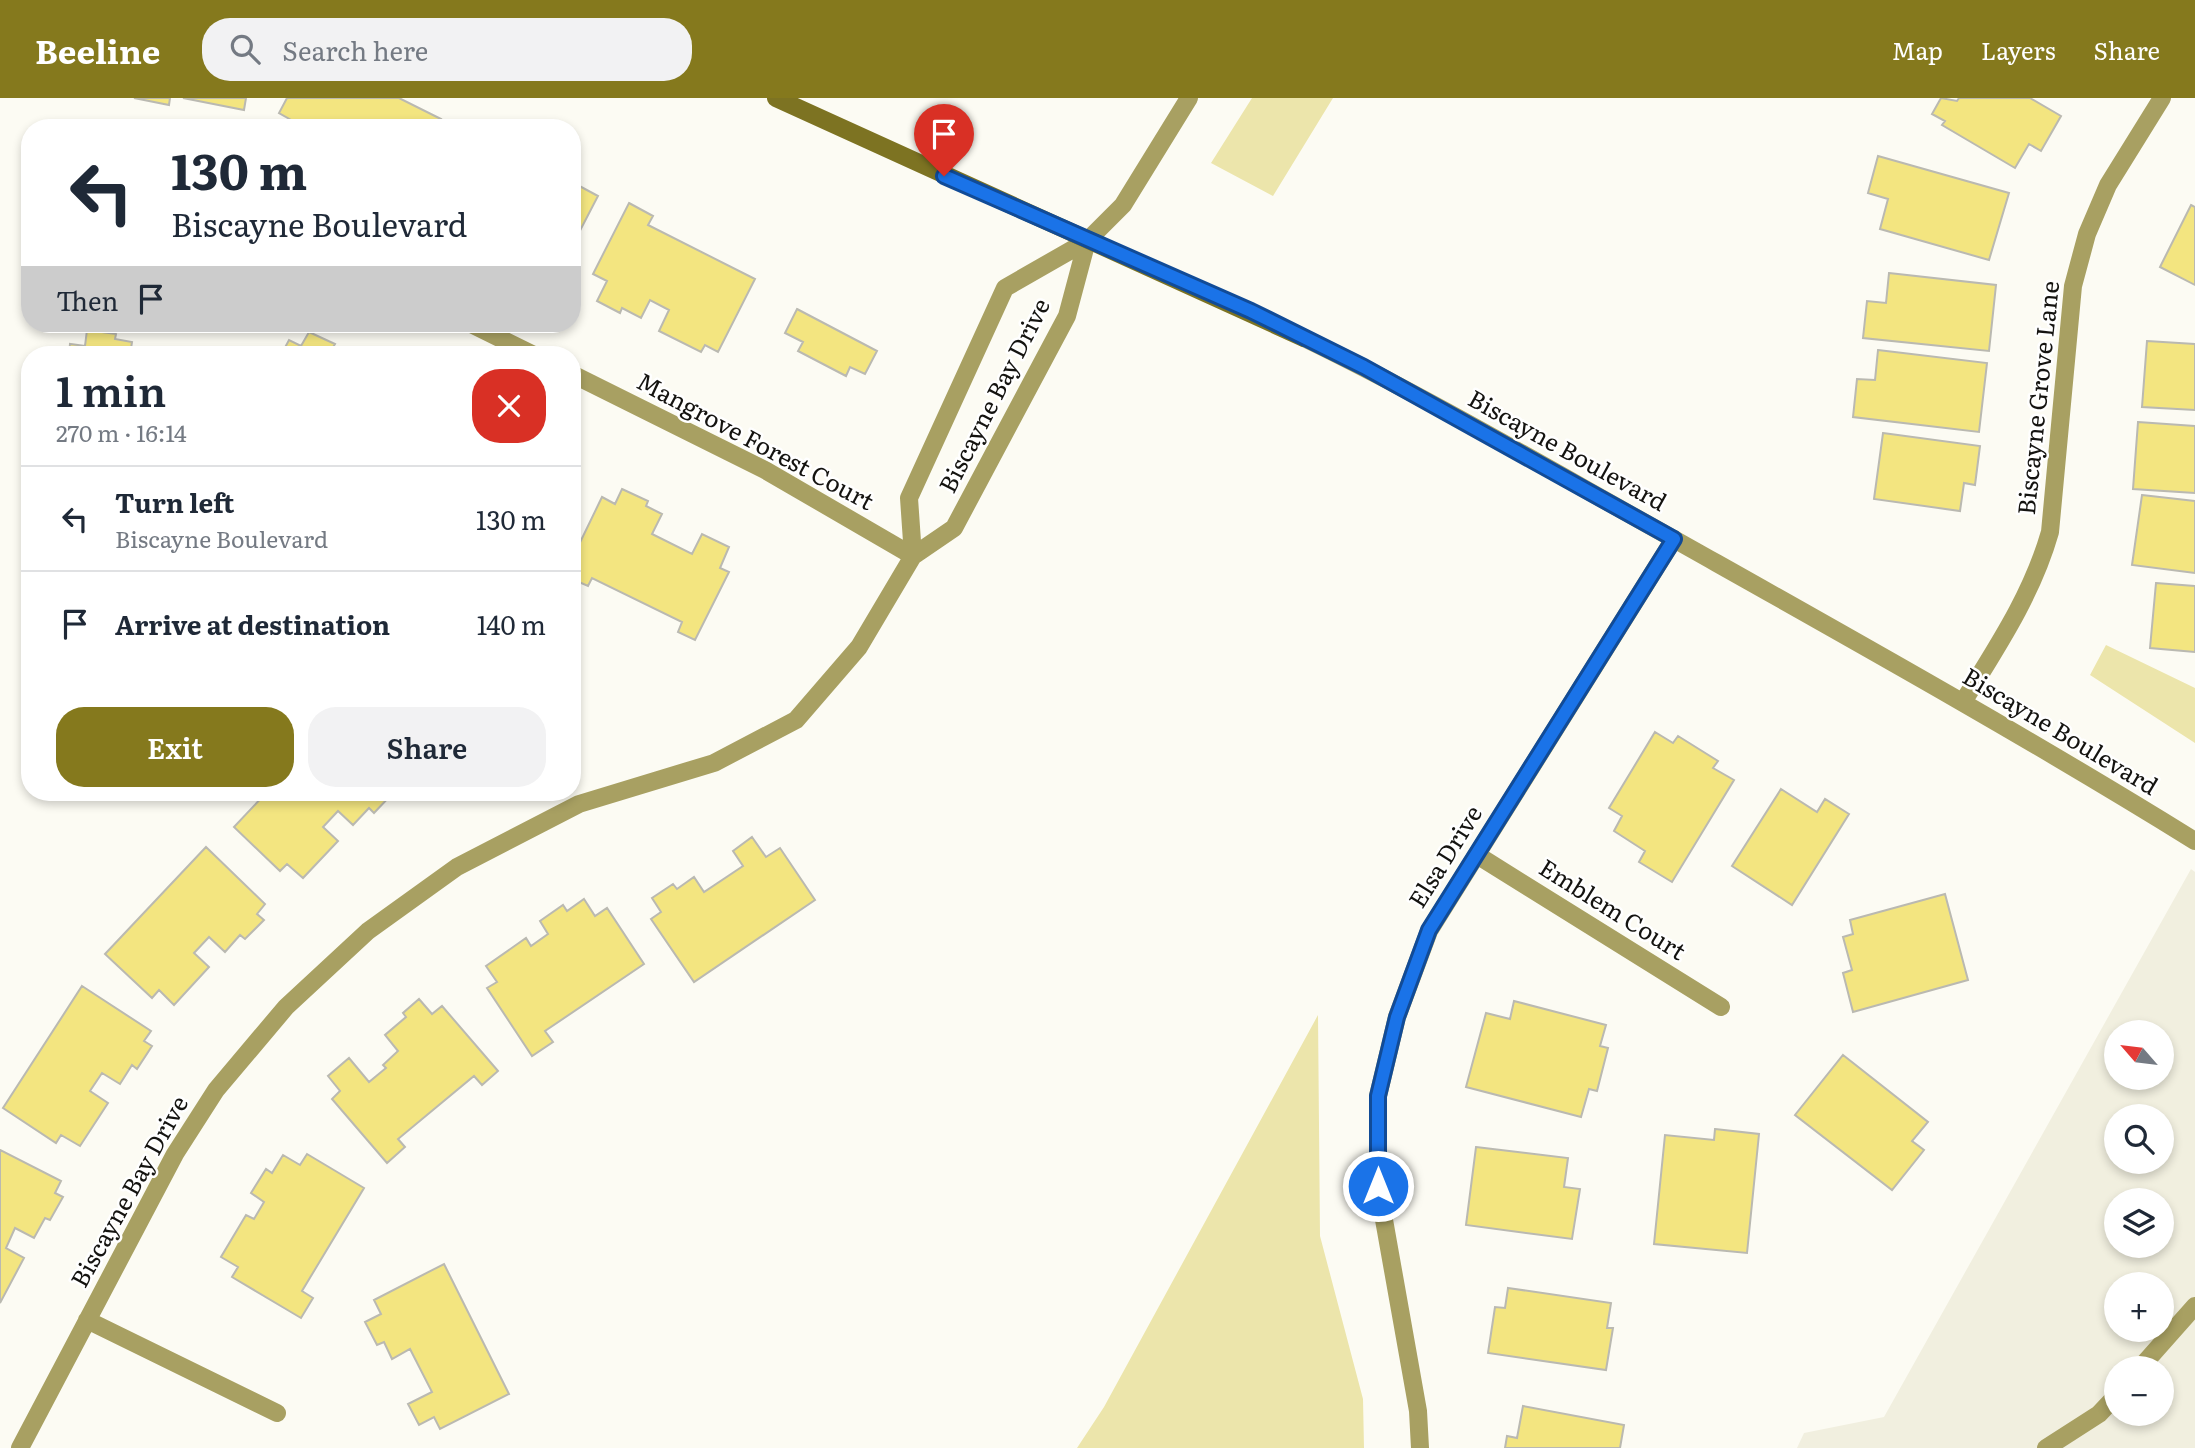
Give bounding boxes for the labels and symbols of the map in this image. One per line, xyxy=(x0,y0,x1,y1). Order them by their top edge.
pin xyxy=(914,104,974,176)
street label: Biscayne Grove Lane xyxy=(2007,279,2066,516)
street label: Biscayne Bay Drive xyxy=(929,291,1057,498)
street label: Mangrove Forest Court xyxy=(631,362,881,517)
street label: Biscayne Boulevard xyxy=(1462,380,1674,518)
street label: Biscayne Boulevard xyxy=(1957,658,2166,802)
street label: Elsa Drive xyxy=(1399,798,1489,914)
street label: Emblem Court xyxy=(1533,849,1694,967)
north arrow xyxy=(2104,1020,2174,1090)
street label: Biscayne Bay Drive xyxy=(61,1089,195,1293)
position arrow xyxy=(1341,1149,1415,1223)

